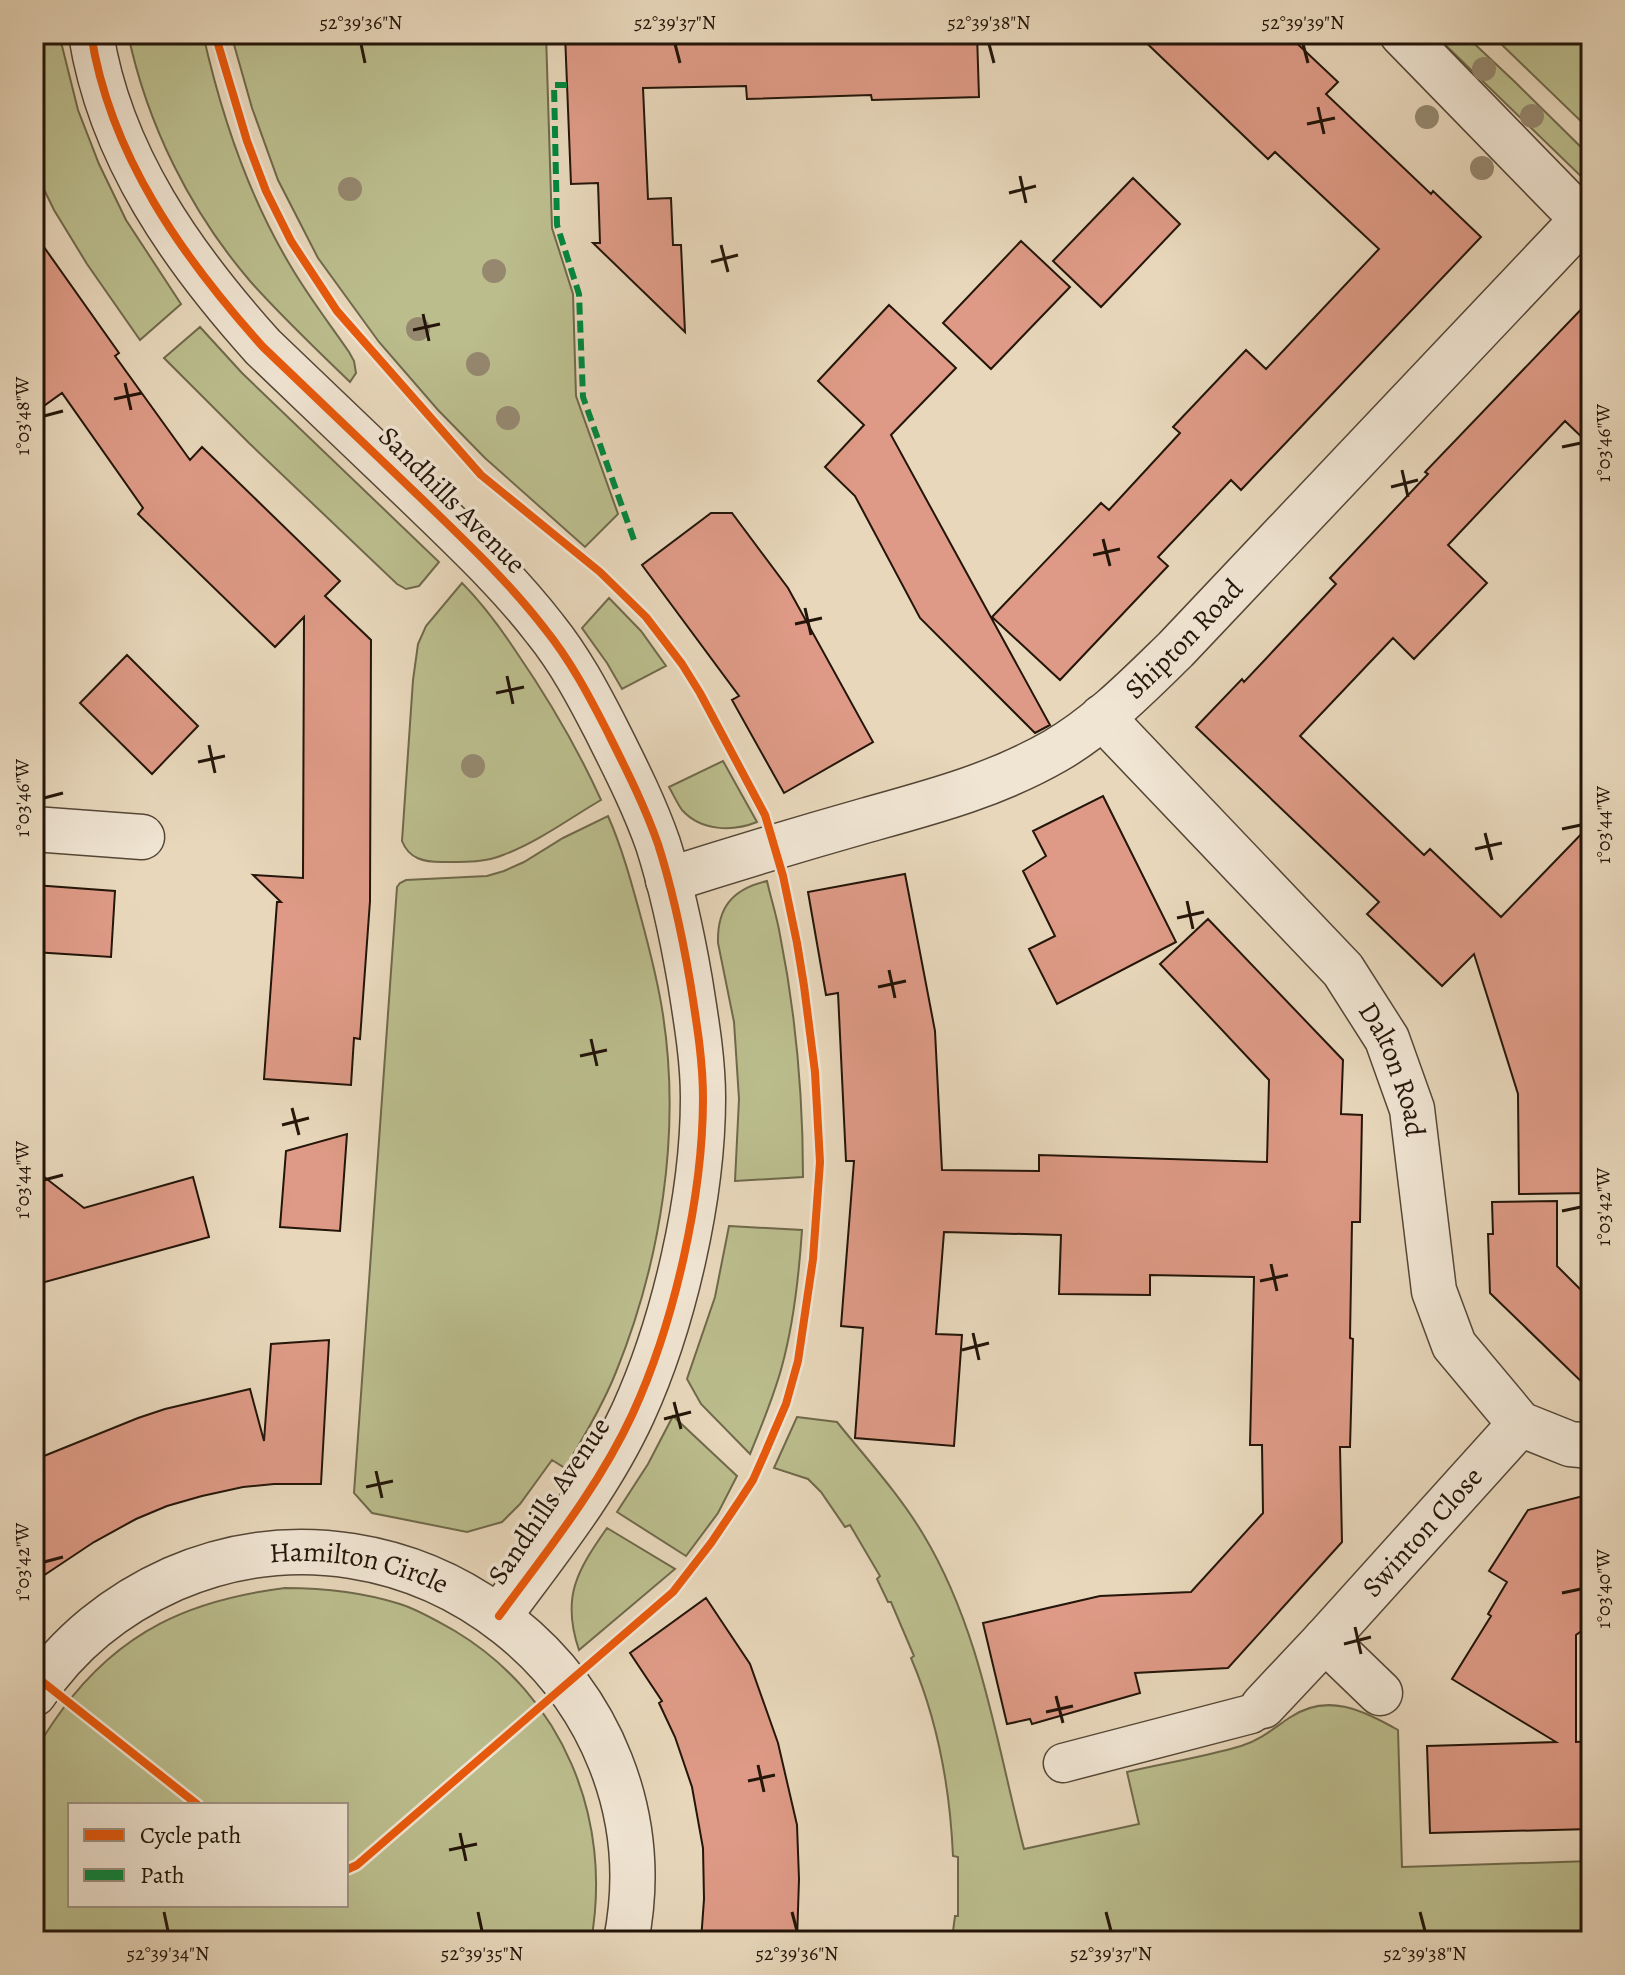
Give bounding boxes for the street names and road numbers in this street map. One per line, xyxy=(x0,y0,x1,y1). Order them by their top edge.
street label: Sandhills Avenue xyxy=(370,418,534,582)
street label: Shipton Road xyxy=(1116,570,1252,708)
street label: Dalton Road xyxy=(1349,995,1434,1139)
street label: Sandhills Avenue xyxy=(479,1410,619,1592)
street label: Swinton Close xyxy=(1354,1459,1491,1605)
street label: Hamilton Circle xyxy=(268,1533,455,1603)

